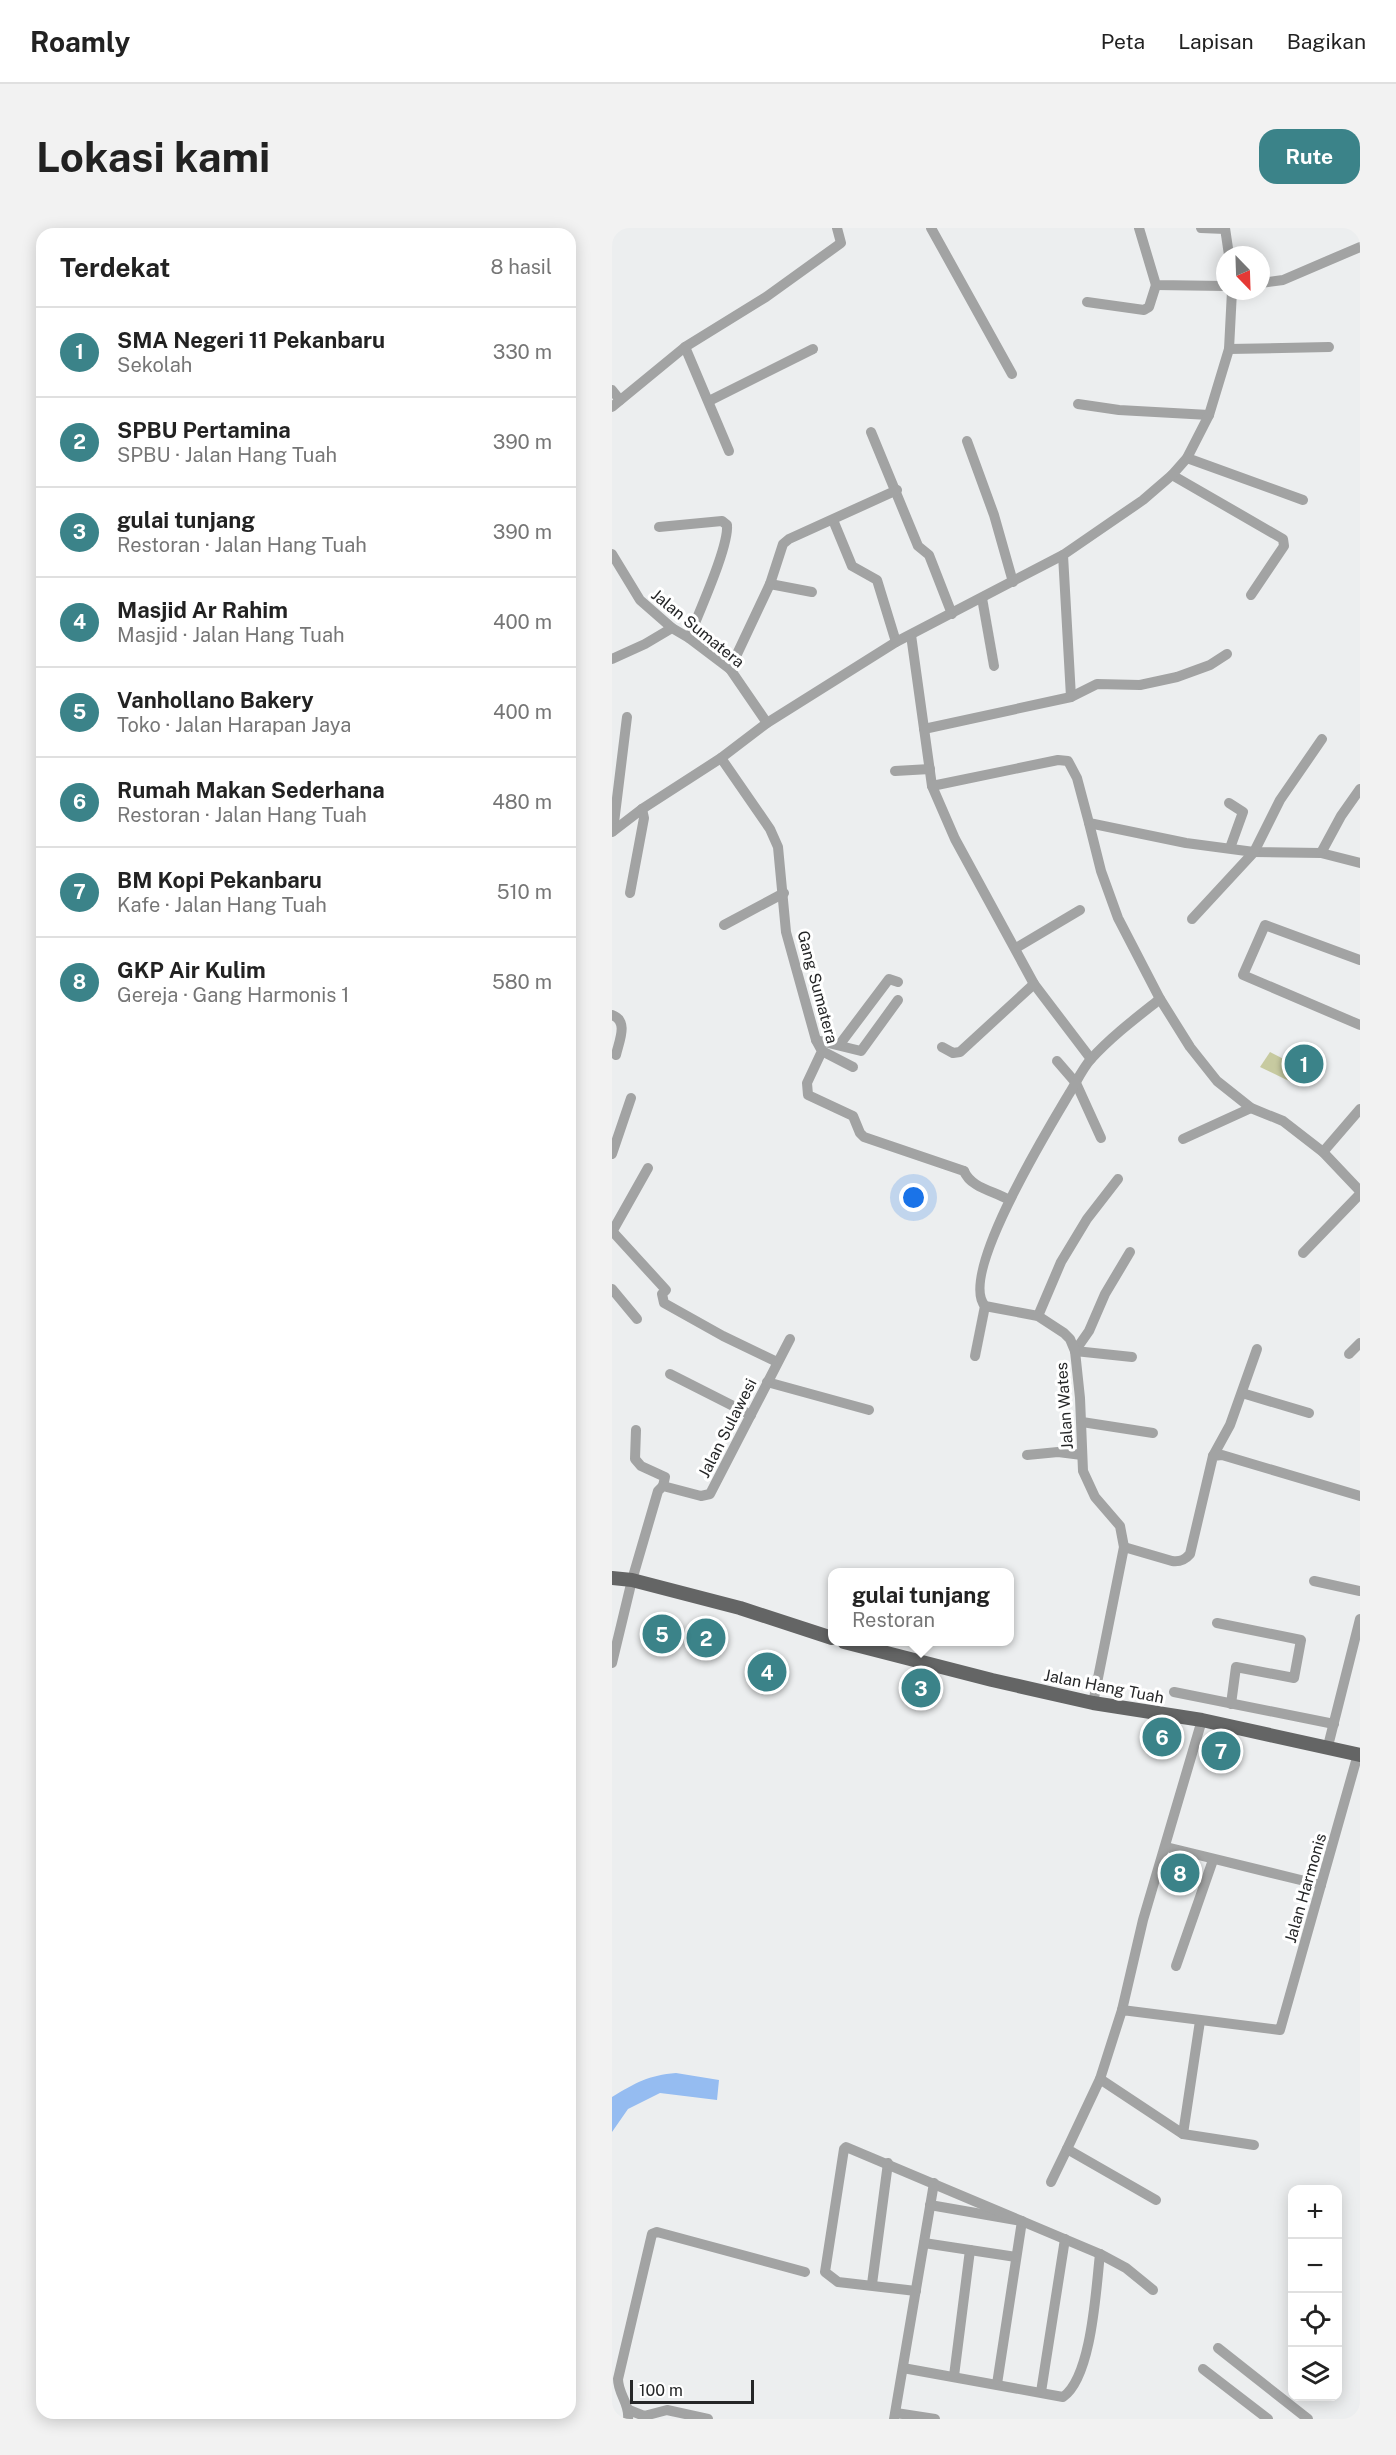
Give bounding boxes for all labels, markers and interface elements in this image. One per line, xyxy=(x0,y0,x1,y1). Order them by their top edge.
text: Roamly xyxy=(30,25,130,58)
text: Peta xyxy=(1101,29,1145,54)
text: Lapisan xyxy=(1178,29,1254,54)
text: Bagikan xyxy=(1287,29,1366,54)
button: Rute xyxy=(1259,129,1360,184)
text: Lokasi kami xyxy=(36,132,270,181)
north arrow xyxy=(1216,246,1270,300)
text: Terdekat xyxy=(60,252,170,283)
text: 8 hasil xyxy=(490,255,552,279)
text: SMA Negeri 11 Pekanbaru xyxy=(117,327,385,353)
text: 1 xyxy=(75,340,84,364)
text: 330 m xyxy=(493,340,552,364)
text: Sekolah xyxy=(117,353,192,377)
text: SPBU Pertamina xyxy=(117,417,291,443)
text: 2 xyxy=(73,430,86,454)
text: 390 m xyxy=(493,430,552,454)
text: SPBU · Jalan Hang Tuah xyxy=(117,443,337,467)
text: gulai tunjang xyxy=(117,507,255,533)
text: 3 xyxy=(73,520,86,544)
text: 390 m xyxy=(493,520,552,544)
text: Restoran · Jalan Hang Tuah xyxy=(117,533,367,557)
street label: Jalan Sumatera xyxy=(647,585,748,672)
text: Masjid Ar Rahim xyxy=(117,597,288,623)
text: 4 xyxy=(73,610,86,634)
text: 400 m xyxy=(493,610,552,634)
text: Masjid · Jalan Hang Tuah xyxy=(117,623,345,647)
text: Vanhollano Bakery xyxy=(117,687,314,713)
text: 5 xyxy=(73,700,86,724)
text: 400 m xyxy=(493,700,552,724)
text: Toko · Jalan Harapan Jaya xyxy=(117,713,351,737)
text: Rumah Makan Sederhana xyxy=(117,777,385,803)
text: 6 xyxy=(73,790,86,814)
text: 480 m xyxy=(492,790,552,814)
text: Restoran · Jalan Hang Tuah xyxy=(117,803,367,827)
text: BM Kopi Pekanbaru xyxy=(117,867,322,893)
text: 7 xyxy=(73,880,86,904)
text: 510 m xyxy=(497,880,552,904)
text: Kafe · Jalan Hang Tuah xyxy=(117,893,327,917)
street label: Gang Sumatera xyxy=(793,929,842,1046)
text: GKP Air Kulim xyxy=(117,957,266,983)
text: 8 xyxy=(73,970,86,994)
text: 580 m xyxy=(492,970,552,994)
text: Gereja · Gang Harmonis 1 xyxy=(117,983,349,1007)
pin: 1 xyxy=(1284,1042,1324,1086)
your location xyxy=(899,1183,928,1212)
street label: Jalan Wates xyxy=(1052,1362,1077,1450)
street label: Jalan Sulawesi xyxy=(694,1376,761,1481)
popup xyxy=(828,1568,1014,1646)
text: gulai tunjang xyxy=(852,1582,990,1608)
text: Restoran xyxy=(852,1608,935,1632)
pin: 5 xyxy=(643,1612,682,1656)
pin: 2 xyxy=(686,1616,725,1660)
pin: 4 xyxy=(748,1650,786,1694)
pin: 3 xyxy=(902,1666,940,1710)
street label: Jalan Hang Tuah xyxy=(1042,1666,1166,1707)
pin: 6 xyxy=(1142,1714,1182,1760)
pin: 7 xyxy=(1202,1728,1240,1774)
street label: Jalan Harmonis xyxy=(1281,1831,1330,1945)
pin: 8 xyxy=(1160,1850,1200,1896)
map controls xyxy=(1288,2185,1342,2401)
button: + xyxy=(1288,2185,1342,2239)
button: − xyxy=(1288,2239,1342,2293)
button: locate xyxy=(1288,2293,1342,2347)
button: layers xyxy=(1288,2347,1342,2401)
scale bar xyxy=(630,2377,754,2404)
text: 100 m xyxy=(639,2381,683,2400)

